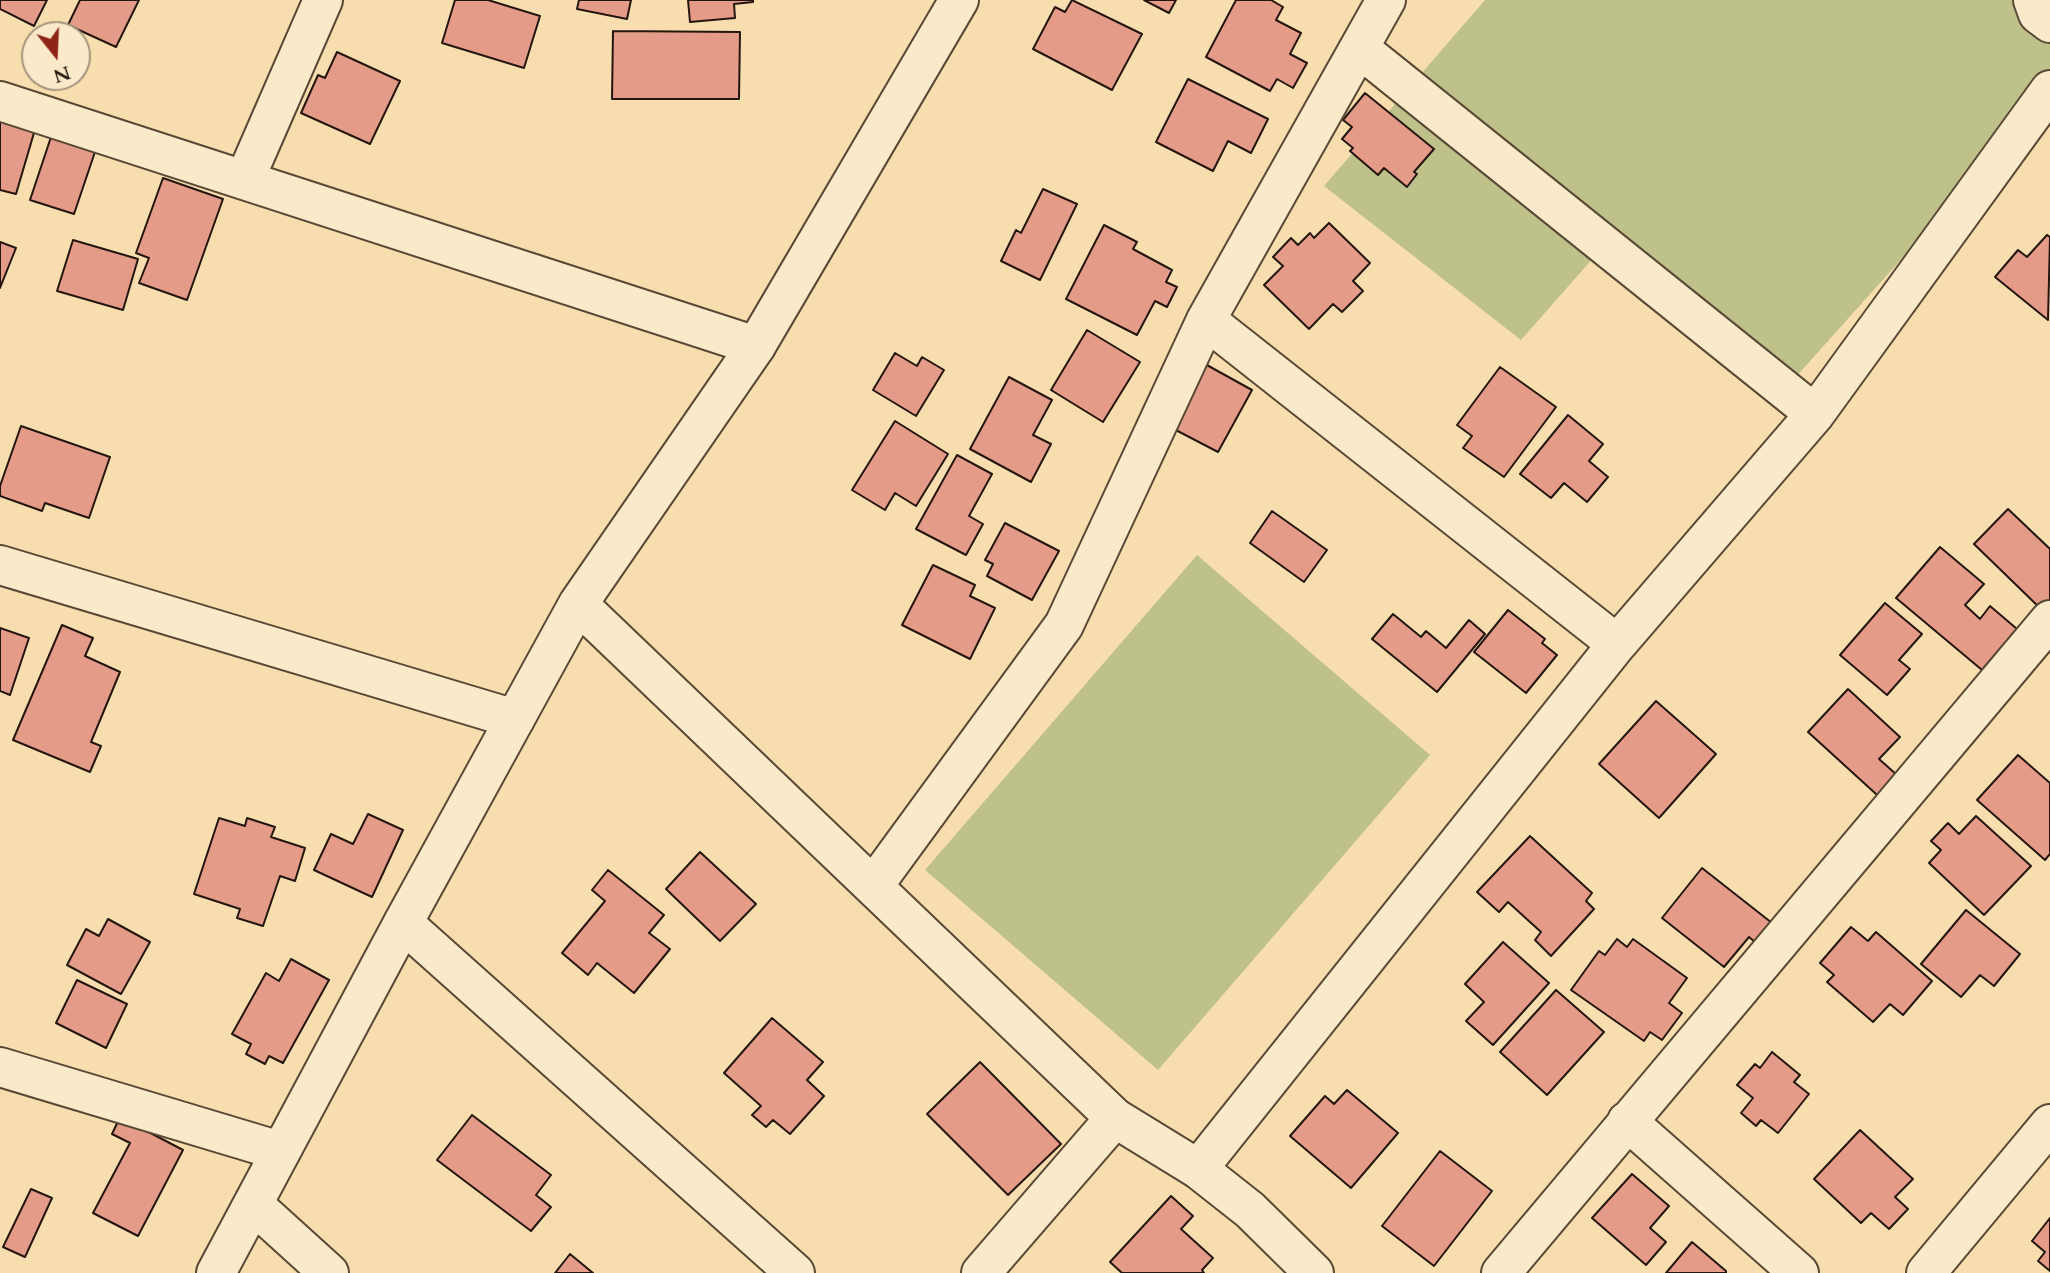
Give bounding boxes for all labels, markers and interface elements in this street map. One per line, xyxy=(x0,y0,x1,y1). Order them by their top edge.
north arrow xyxy=(21,21,91,91)
text: N xyxy=(50,59,74,89)

